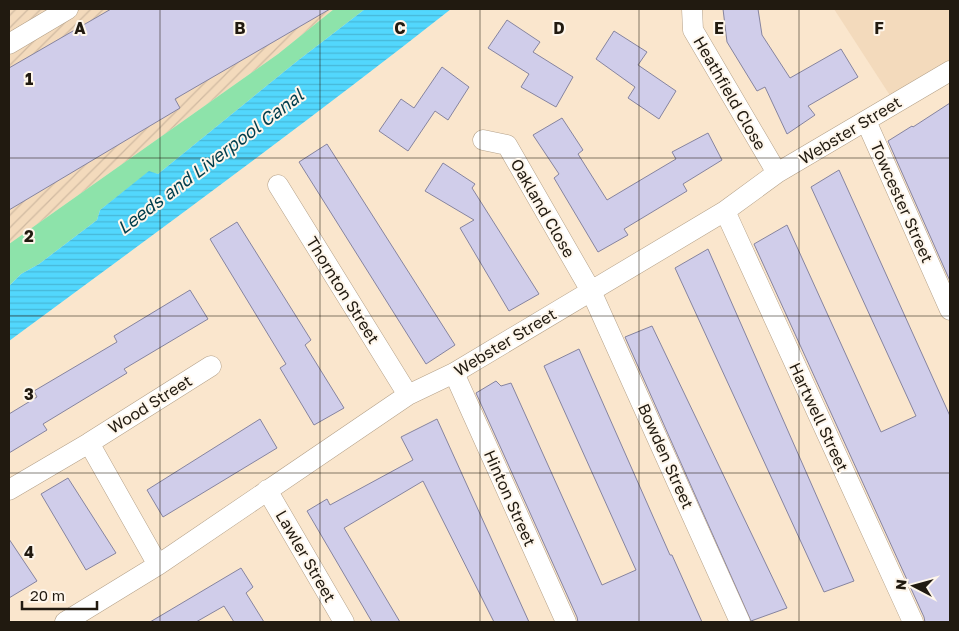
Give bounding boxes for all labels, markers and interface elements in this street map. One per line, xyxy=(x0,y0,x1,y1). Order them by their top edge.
text: A xyxy=(74,18,86,38)
text: B xyxy=(234,18,246,38)
text: C xyxy=(394,18,406,38)
text: D xyxy=(553,18,565,38)
text: E xyxy=(714,18,724,38)
text: F xyxy=(874,18,884,38)
street label: Heathfield Close xyxy=(689,33,771,153)
text: 1 xyxy=(25,69,33,89)
water label: Leeds and Liverpool Canal xyxy=(113,83,308,238)
street label: Webster Street xyxy=(795,92,905,168)
street label: Towcester Street xyxy=(866,138,938,266)
street label: Oakland Close xyxy=(507,155,579,261)
text: 2 xyxy=(24,226,34,246)
street label: Thornton Street xyxy=(302,233,384,347)
street label: Webster Street xyxy=(450,304,560,380)
street label: Hartwell Street xyxy=(785,359,853,475)
street label: Wood Street xyxy=(104,370,196,438)
text: 3 xyxy=(24,384,34,404)
street label: Bowden Street xyxy=(634,400,698,512)
street label: Hinton Street xyxy=(480,447,540,549)
street label: Lawler Street xyxy=(272,506,340,606)
text: 4 xyxy=(24,542,34,562)
north arrow xyxy=(889,561,939,611)
scale bar xyxy=(22,578,98,610)
text: N xyxy=(892,578,910,591)
text: 20 m xyxy=(30,586,65,604)

